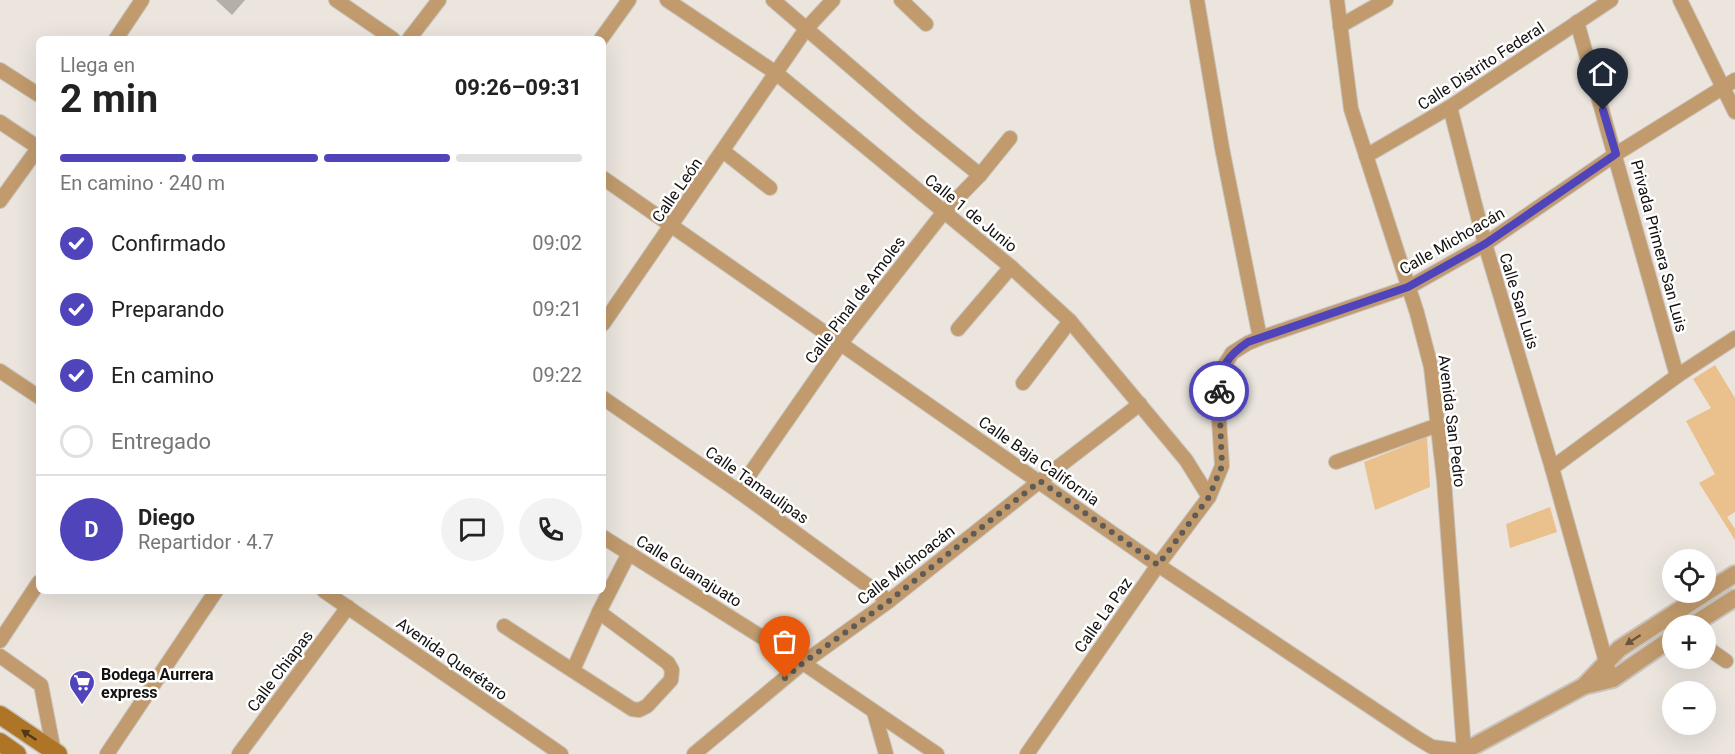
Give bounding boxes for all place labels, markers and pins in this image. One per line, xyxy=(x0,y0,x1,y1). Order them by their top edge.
pin xyxy=(1577,48,1628,110)
pin xyxy=(759,616,810,678)
place label: Bodega Aurrera express xyxy=(101,665,214,702)
supermarket icon: Bodega Aurrera express xyxy=(67,668,97,706)

